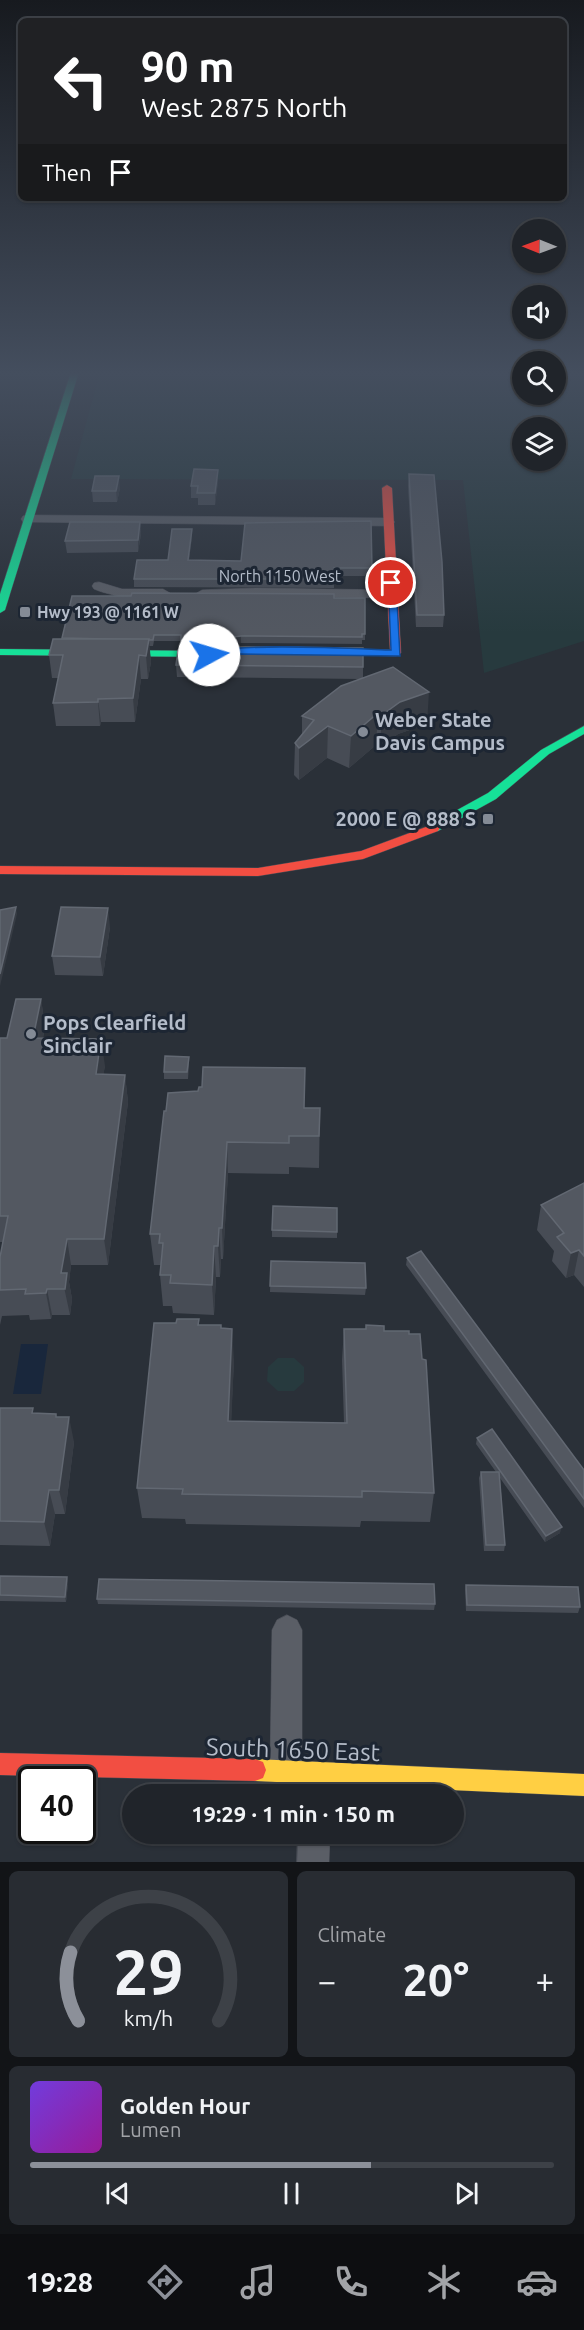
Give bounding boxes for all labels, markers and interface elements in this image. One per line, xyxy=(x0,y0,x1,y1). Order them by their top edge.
icon: left xyxy=(42,42,120,120)
text: 90 m xyxy=(141,43,235,90)
text: West 2875 North xyxy=(141,92,347,122)
icon: arrive xyxy=(104,156,137,189)
text: Then xyxy=(42,160,92,185)
north arrow xyxy=(512,219,566,273)
map controls xyxy=(512,219,566,471)
button: sound xyxy=(512,285,566,339)
button: search xyxy=(512,351,566,405)
button: layers xyxy=(512,417,566,471)
pin xyxy=(365,557,416,608)
icon: arrive xyxy=(374,566,407,599)
street label: North 1150 West xyxy=(219,567,342,585)
place label: Hwy 193 @ 1161 W xyxy=(37,603,179,621)
marker: Hwy 193 @ 1161 W xyxy=(18,605,32,619)
position arrow xyxy=(177,623,241,687)
place label: Weber State Davis Campus xyxy=(375,708,505,754)
marker: Weber State Davis Campus xyxy=(356,725,370,739)
place label: 2000 E @ 888 S xyxy=(335,807,476,830)
marker: 2000 E @ 888 S xyxy=(481,812,495,826)
place label: Pops Clearfield Sinclair xyxy=(43,1011,186,1057)
marker: Pops Clearfield Sinclair xyxy=(24,1027,38,1041)
street label: South 1650 East xyxy=(205,1733,381,1766)
speed limit sign: 40 xyxy=(18,1766,96,1844)
text: 19:29 · 1 min · 150 m xyxy=(191,1801,395,1826)
text: Climate xyxy=(318,1923,386,1946)
text: 29 xyxy=(113,1937,183,2007)
text: 20° xyxy=(402,1954,469,2005)
text: − xyxy=(318,1962,336,1999)
text: + xyxy=(535,1962,554,1999)
text: km/h xyxy=(123,2006,173,2030)
text: Golden Hour xyxy=(120,2093,250,2118)
text: Lumen xyxy=(120,2118,181,2141)
icon: previous xyxy=(101,2177,134,2210)
icon: pause xyxy=(275,2177,308,2210)
icon: next xyxy=(450,2177,483,2210)
icon: directions xyxy=(144,2261,186,2303)
icon: music xyxy=(237,2261,279,2303)
icon: phone xyxy=(330,2261,372,2303)
icon: climate xyxy=(423,2261,465,2303)
icon: car xyxy=(516,2261,558,2303)
text: 19:28 xyxy=(26,2267,93,2297)

